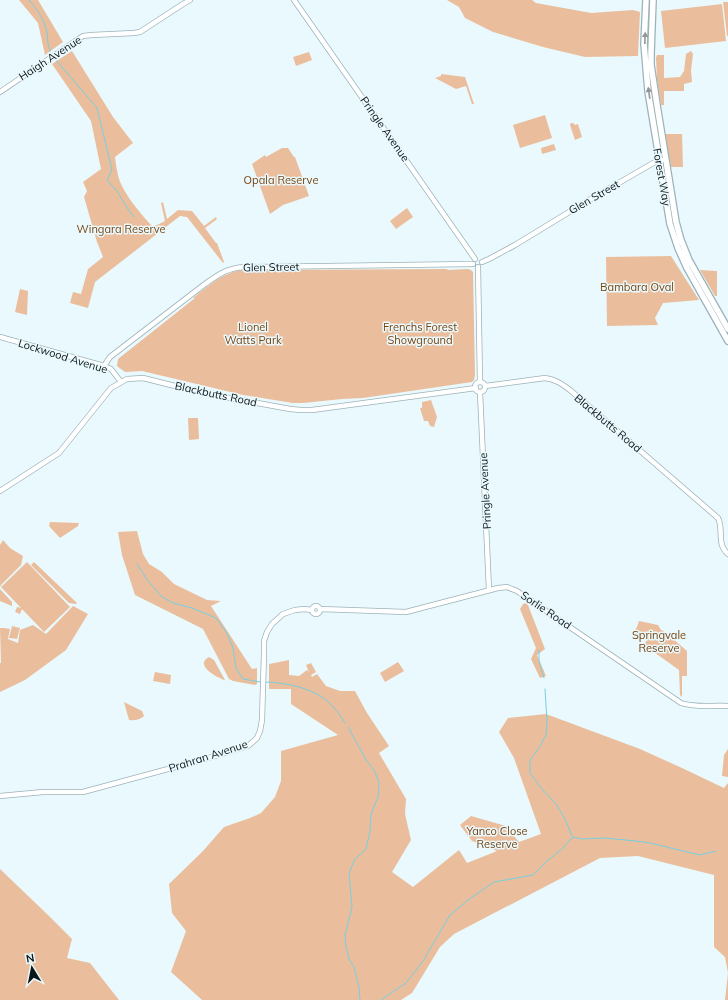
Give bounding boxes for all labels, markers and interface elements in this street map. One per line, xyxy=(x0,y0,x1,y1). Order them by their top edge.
one-way arrow xyxy=(641,32,648,44)
street label: Haigh Avenue xyxy=(16,33,84,83)
one-way arrow xyxy=(646,87,652,99)
street label: Pringle Avenue xyxy=(357,94,413,164)
street label: Forest Way xyxy=(650,147,674,207)
park label: Opala Reserve xyxy=(244,173,318,187)
street label: Glen Street xyxy=(566,177,622,217)
park label: Wingara Reserve xyxy=(77,222,165,236)
street label: Glen Street xyxy=(243,260,299,274)
park label: Bambara Oval xyxy=(600,280,674,294)
park label: Lionel Watts Park xyxy=(224,320,282,347)
park label: Frenchs Forest Showground xyxy=(383,320,457,347)
street label: Lockwood Avenue xyxy=(16,336,110,376)
street label: Blackbutts Road xyxy=(174,378,258,410)
street label: Blackbutts Road xyxy=(571,391,645,455)
street label: Pringle Avenue xyxy=(476,452,494,530)
street label: Sorlie Road xyxy=(518,588,574,632)
park label: Springvale Reserve xyxy=(632,628,686,655)
street label: Prahran Avenue xyxy=(167,737,249,775)
park label: Yanco Close Reserve xyxy=(465,824,528,851)
north arrow xyxy=(12,948,52,988)
text: N xyxy=(25,951,36,966)

